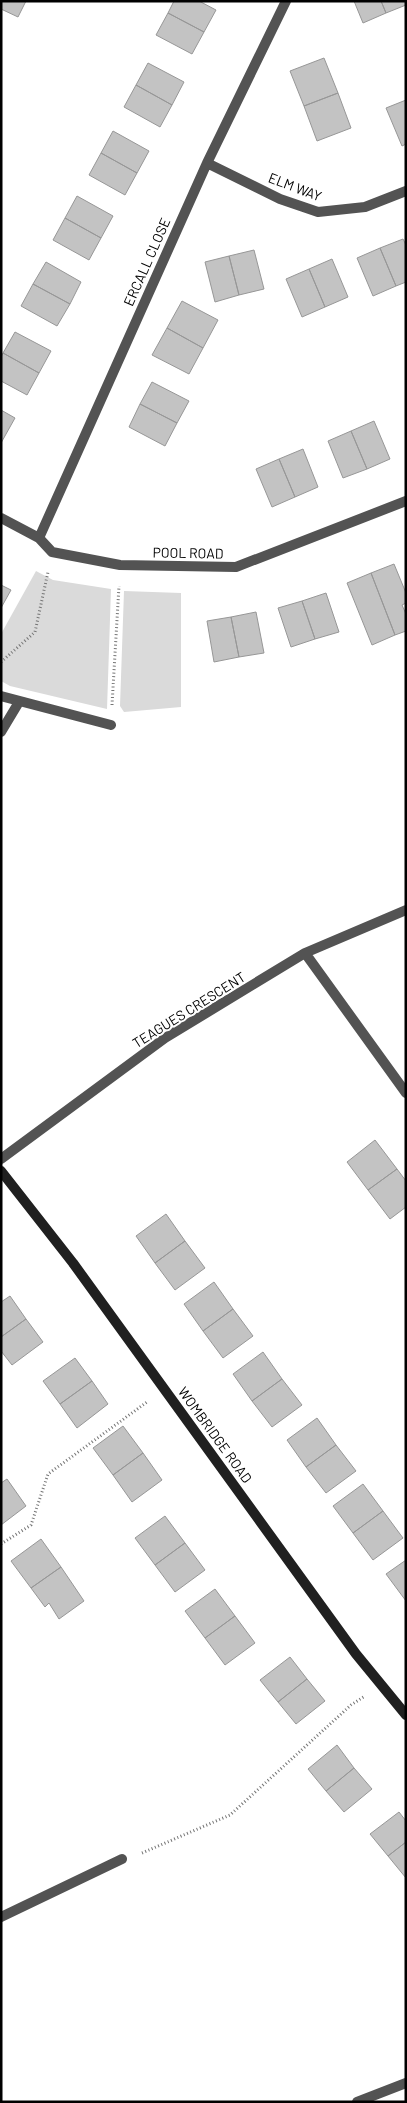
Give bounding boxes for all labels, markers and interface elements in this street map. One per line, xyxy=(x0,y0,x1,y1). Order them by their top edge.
street label: ELM WAY xyxy=(266,169,324,204)
street label: ERCALL CLOSE xyxy=(120,215,174,308)
street label: POOL ROAD xyxy=(152,543,224,562)
street label: TEAGUES CRESCENT xyxy=(129,968,248,1051)
street label: WOMBRIDGE ROAD xyxy=(175,1383,256,1486)

